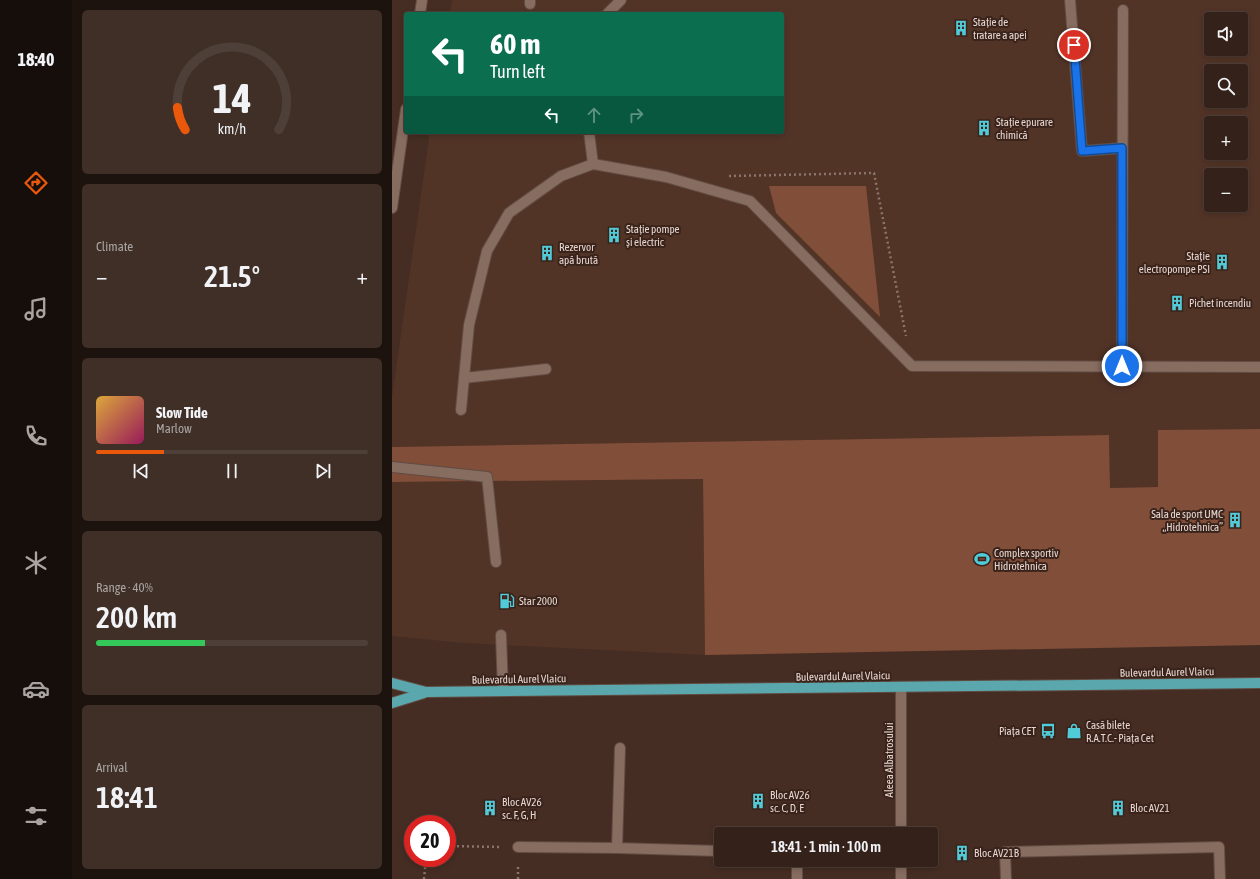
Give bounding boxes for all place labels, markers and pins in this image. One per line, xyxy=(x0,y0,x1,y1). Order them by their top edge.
place label: Stație de tratare a apei xyxy=(973,16,1027,41)
building icon: Stație de tratare a apei xyxy=(952,19,970,37)
pin xyxy=(1057,28,1091,62)
place label: Stație epurare chimică xyxy=(996,116,1053,141)
building icon: Stație epurare chimică xyxy=(975,119,993,137)
place label: Stație pompe și electric xyxy=(626,223,680,248)
building icon: Stație pompe și electric xyxy=(605,226,623,244)
place label: Rezervor apă brută xyxy=(559,241,598,266)
building icon: Rezervor apă brută xyxy=(538,244,556,262)
place label: Stație electropompe PSI xyxy=(1139,250,1210,275)
building icon: Stație electropompe PSI xyxy=(1213,253,1231,271)
building icon: Pichet incendiu xyxy=(1168,294,1186,312)
place label: Pichet incendiu xyxy=(1189,297,1251,309)
place label: Sala de sport UMC „Hidrotehnica” xyxy=(1151,508,1223,533)
building icon: Sala de sport UMC „Hidrotehnica” xyxy=(1226,511,1244,529)
place label: Complex sportiv Hidrotehnica xyxy=(994,547,1059,572)
sports icon: Complex sportiv Hidrotehnica xyxy=(973,550,991,568)
fuel station icon: Star 2000 xyxy=(498,592,516,610)
place label: Star 2000 xyxy=(519,595,557,607)
place label: Casă bilete R.A.T.C.- Piața Cet xyxy=(1086,719,1154,744)
bus stop icon: Piața CET xyxy=(1039,722,1057,740)
shop icon: Casă bilete R.A.T.C.- Piața Cet xyxy=(1065,722,1083,740)
place label: Piața CET xyxy=(999,725,1036,737)
place label: Bloc AV26 sc. C, D, E xyxy=(770,789,810,814)
building icon: Bloc AV26 sc. C, D, E xyxy=(749,792,767,810)
place label: Bloc AV26 sc. F, G, H xyxy=(502,796,542,821)
building icon: Bloc AV26 sc. F, G, H xyxy=(481,799,499,817)
building icon: Bloc AV21 xyxy=(1109,799,1127,817)
place label: Bloc AV21 xyxy=(1130,802,1170,814)
building icon: Bloc AV21B xyxy=(953,844,971,862)
place label: Bloc AV21B xyxy=(974,847,1020,859)

